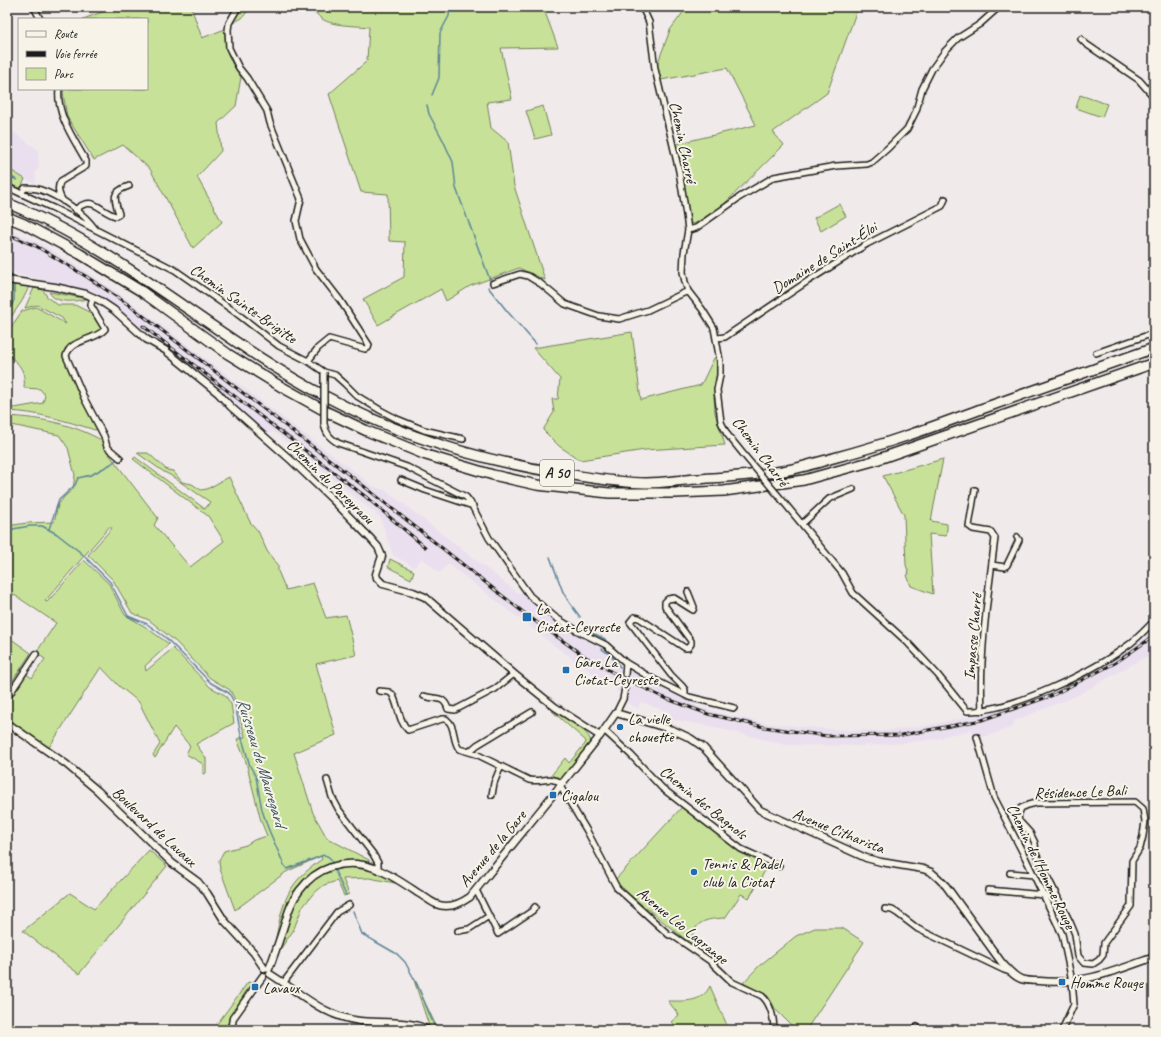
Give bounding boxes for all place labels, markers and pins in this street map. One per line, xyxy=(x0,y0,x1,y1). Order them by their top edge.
place label: La Ciotat-Ceyreste xyxy=(536,599,621,637)
marker: La Ciotat-Ceyreste xyxy=(521,611,533,623)
place label: Gare La Ciotat-Ceyreste xyxy=(574,652,659,690)
marker: Gare La Ciotat-Ceyreste xyxy=(561,665,571,675)
place label: La vielle chouette xyxy=(628,709,675,747)
marker: La vielle chouette xyxy=(615,722,625,732)
place label: Cigalou xyxy=(561,786,599,806)
marker: Cigalou xyxy=(548,790,558,800)
place label: Tennis & Padel club la Ciotat xyxy=(702,854,784,892)
marker: Tennis & Padel club la Ciotat xyxy=(689,867,699,877)
place label: Homme Rouge xyxy=(1070,973,1145,993)
marker: Homme Rouge xyxy=(1057,977,1067,987)
place label: Lavaux xyxy=(263,978,301,998)
marker: Lavaux xyxy=(250,982,260,992)

